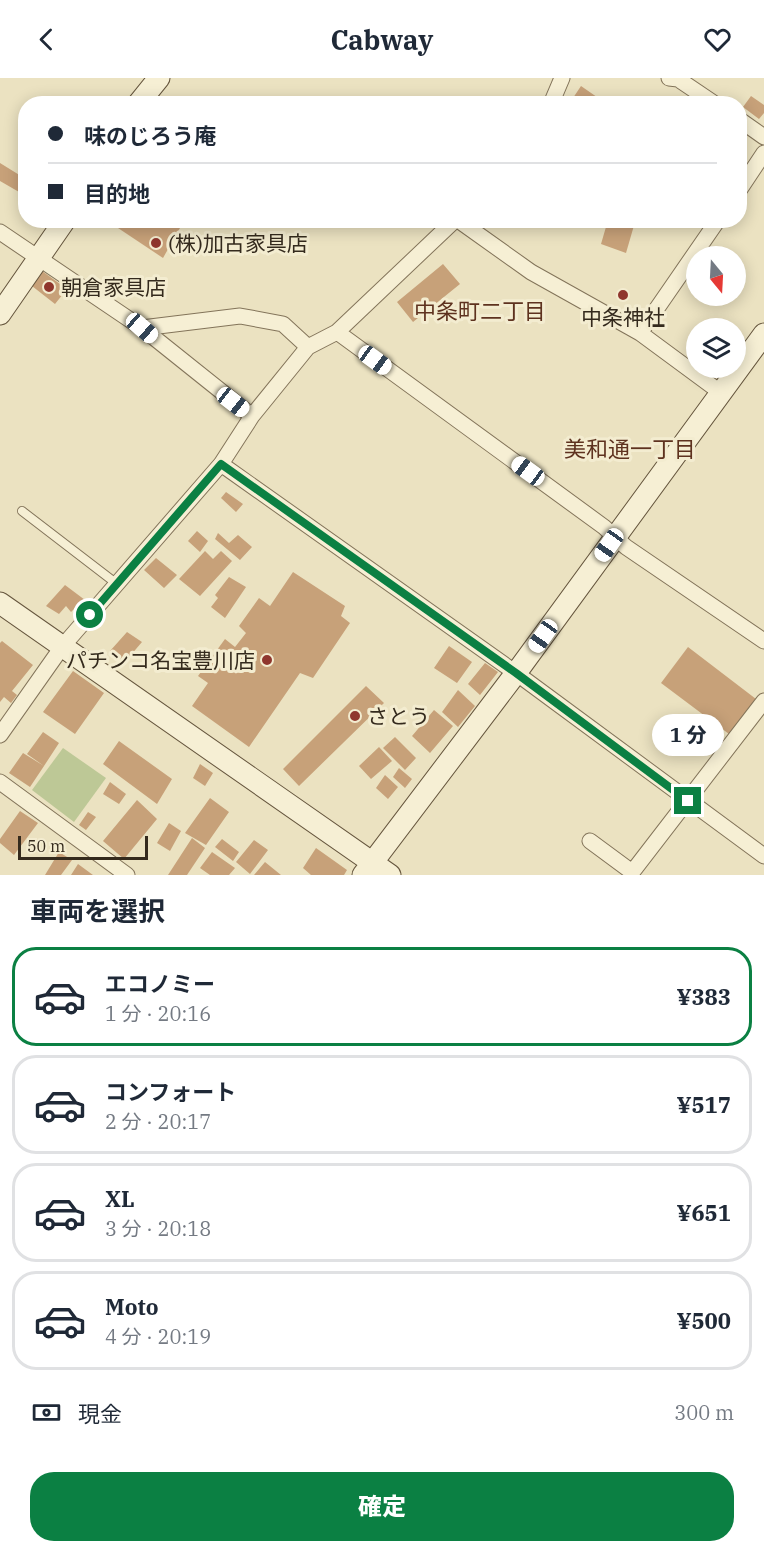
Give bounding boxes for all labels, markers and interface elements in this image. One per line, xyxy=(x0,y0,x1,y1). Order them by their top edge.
text: Cabway xyxy=(330,22,434,57)
icon: back xyxy=(30,23,63,56)
icon: heart xyxy=(701,23,734,56)
text: 味のじろう庵 xyxy=(84,121,216,150)
text: 目的地 xyxy=(84,179,150,208)
place label: (株)加古家具店 xyxy=(168,229,308,257)
marker: (株)加古家具店 xyxy=(149,236,163,250)
north arrow xyxy=(686,246,746,306)
map controls xyxy=(686,246,746,378)
place label: 朝倉家具店 xyxy=(61,273,166,301)
marker: 朝倉家具店 xyxy=(42,280,56,294)
marker: 中条神社 xyxy=(616,288,630,302)
district label: 中条町二丁目 xyxy=(414,296,546,325)
place label: 中条神社 xyxy=(581,303,665,331)
car xyxy=(123,309,161,347)
button: layers xyxy=(686,318,746,378)
car xyxy=(355,342,395,378)
car xyxy=(213,384,253,420)
district label: 美和通一丁目 xyxy=(564,434,696,463)
car xyxy=(508,453,548,489)
car xyxy=(591,525,627,565)
route start xyxy=(76,601,103,628)
car xyxy=(525,616,561,656)
place label: パチンコ名宝豊川店 xyxy=(66,646,255,674)
marker: パチンコ名宝豊川店 xyxy=(260,653,274,667)
place label: さとう xyxy=(367,702,430,730)
marker: さとう xyxy=(348,709,362,723)
callout: 1 分 xyxy=(652,714,724,756)
text: 1 分 xyxy=(670,721,706,748)
route end xyxy=(674,787,701,814)
scale bar xyxy=(18,833,148,860)
text: 50 m xyxy=(27,836,65,856)
text: 車両を選択 xyxy=(30,893,165,928)
text: エコノミー xyxy=(105,969,215,998)
icon: car xyxy=(33,970,87,1024)
text: ¥383 xyxy=(676,982,731,1011)
text: 1 分 · 20:16 xyxy=(105,1000,211,1027)
text: コンフォート xyxy=(105,1077,236,1106)
icon: car xyxy=(33,1078,87,1132)
text: ¥517 xyxy=(676,1090,731,1119)
text: 2 分 · 20:17 xyxy=(105,1108,211,1135)
text: XL xyxy=(105,1184,135,1213)
icon: car xyxy=(33,1186,87,1240)
text: ¥651 xyxy=(676,1198,731,1227)
text: 3 分 · 20:18 xyxy=(105,1215,211,1242)
text: Moto xyxy=(105,1292,159,1321)
icon: car xyxy=(33,1294,87,1348)
text: ¥500 xyxy=(676,1306,731,1335)
text: 4 分 · 20:19 xyxy=(105,1323,211,1350)
icon: cash xyxy=(30,1396,63,1429)
text: 現金 xyxy=(78,1399,122,1428)
text: 300 m xyxy=(674,1399,734,1426)
button: 確定 xyxy=(30,1472,734,1541)

